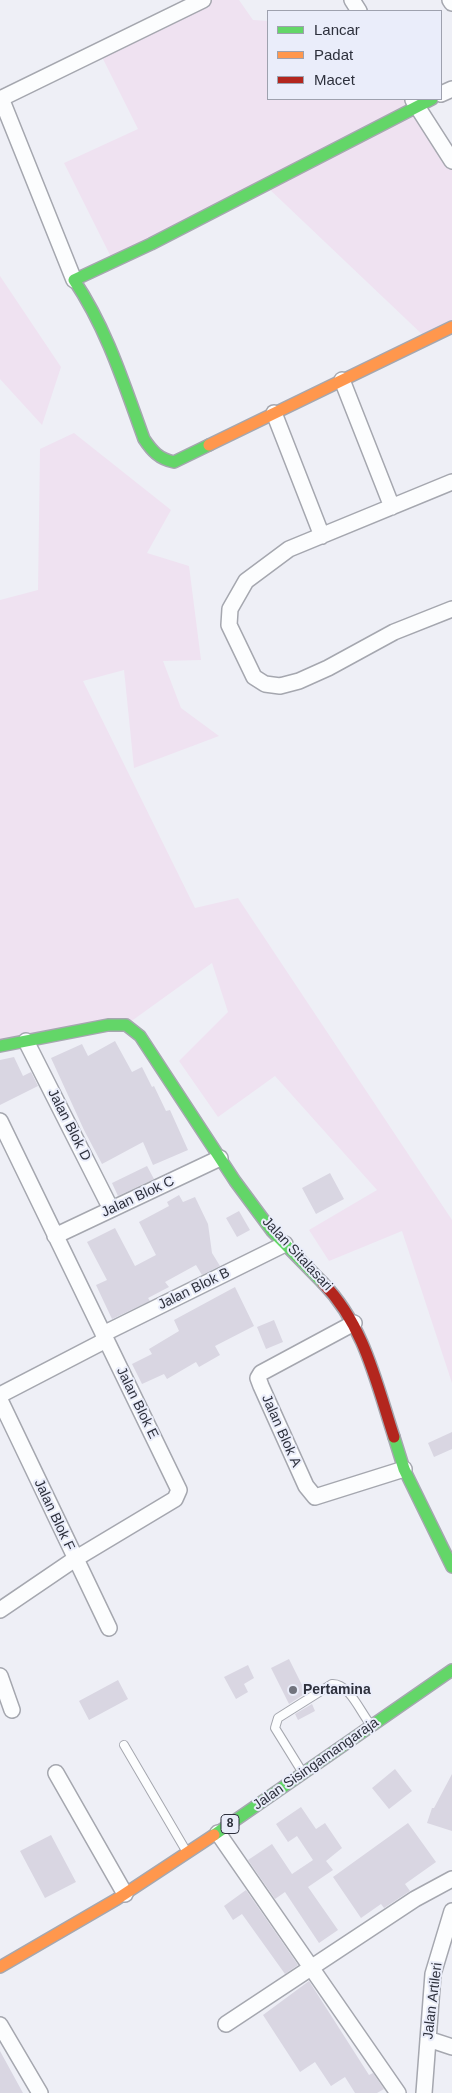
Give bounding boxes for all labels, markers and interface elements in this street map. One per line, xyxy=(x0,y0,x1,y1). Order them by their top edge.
legend xyxy=(267,10,442,100)
text: Lancar xyxy=(314,21,360,38)
text: Padat xyxy=(314,46,353,63)
text: Macet xyxy=(314,71,355,88)
street label: Jalan Blok D xyxy=(44,1086,94,1164)
street label: Jalan Blok C xyxy=(99,1173,177,1221)
street label: Jalan Sitalasari xyxy=(258,1214,336,1294)
street label: Jalan Blok B xyxy=(155,1264,233,1314)
street label: Jalan Blok E xyxy=(112,1364,162,1442)
street label: Jalan Blok A xyxy=(258,1392,304,1470)
street label: Jalan Blok F xyxy=(30,1477,78,1553)
place label: Pertamina xyxy=(303,1682,371,1698)
marker: Pertamina xyxy=(287,1684,299,1696)
street label: Jalan Sisingamangaraja xyxy=(250,1714,382,1814)
road number: 8 xyxy=(221,1815,239,1834)
street label: Jalan Artileri xyxy=(420,1962,446,2040)

